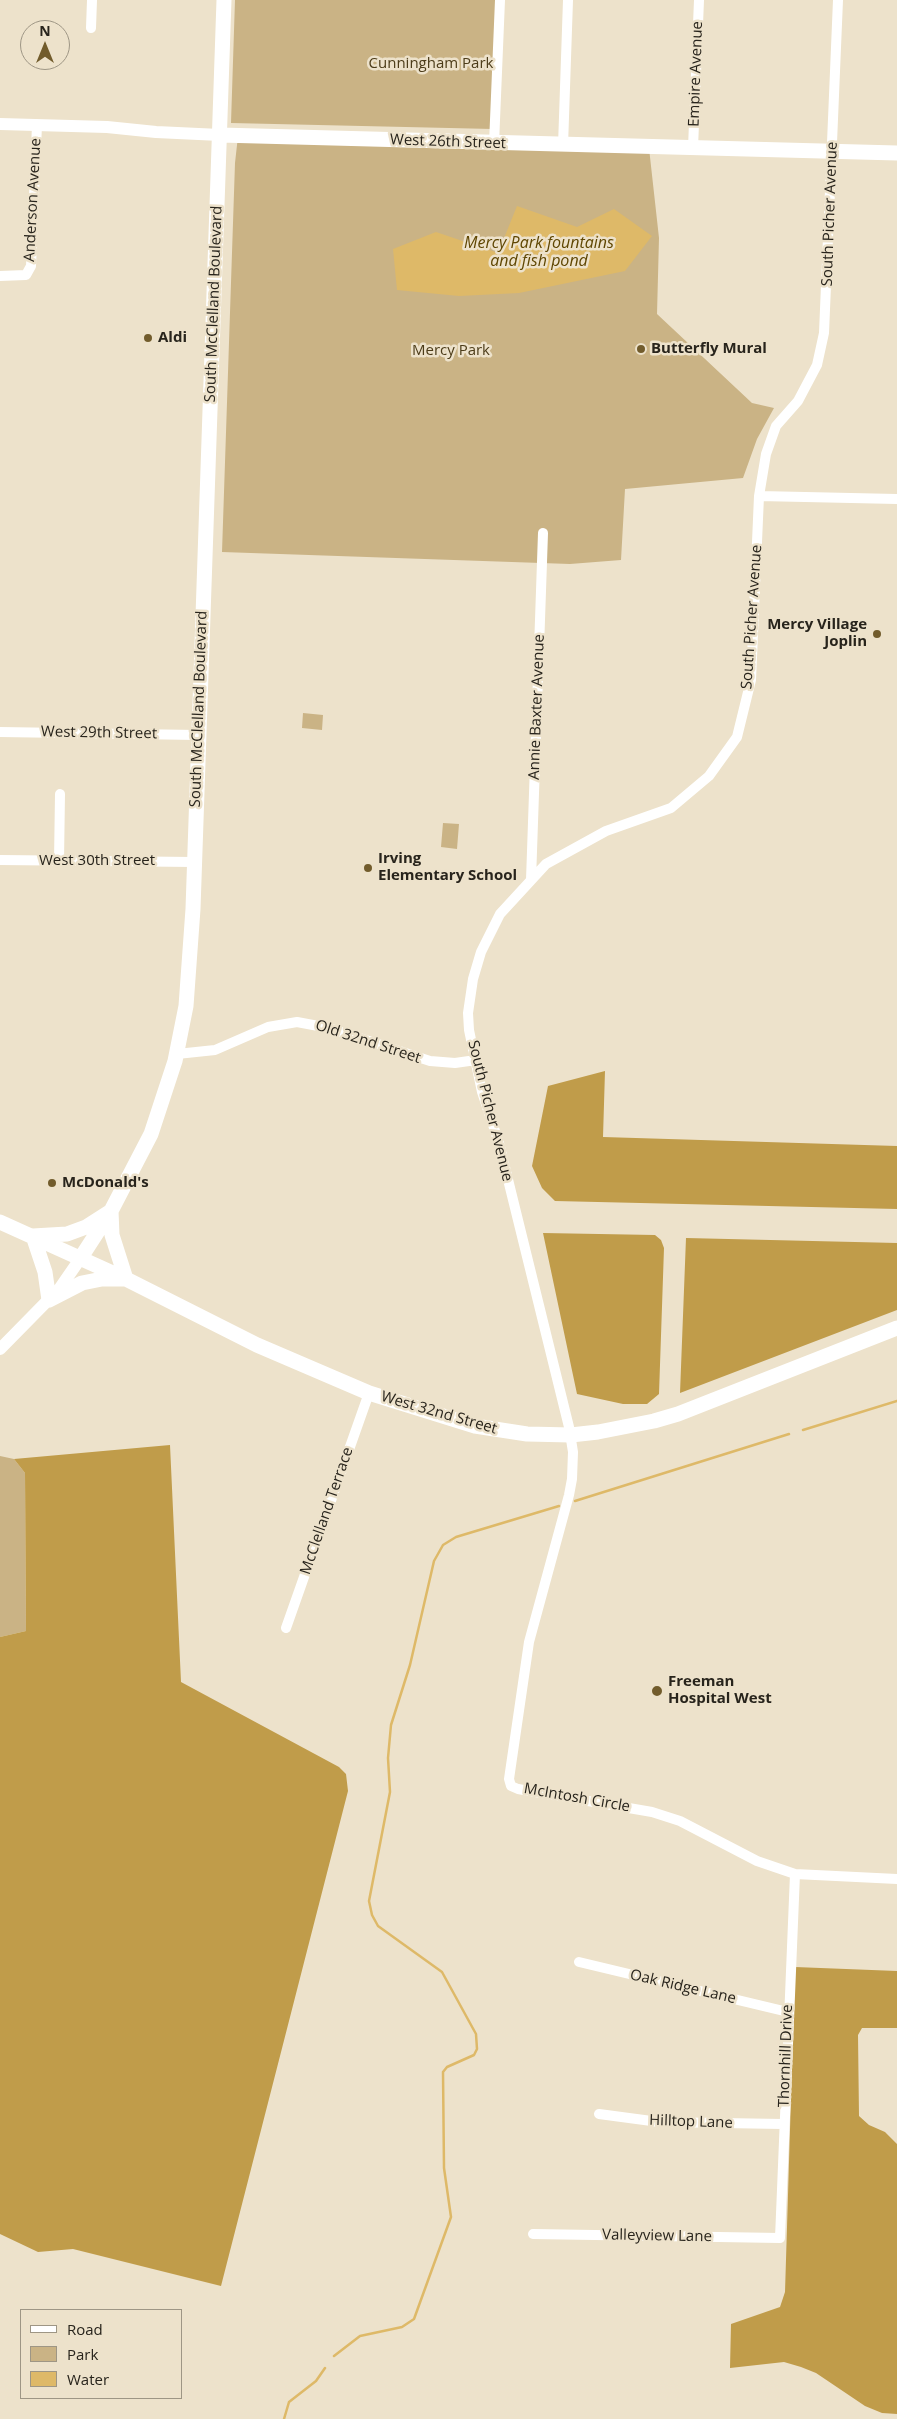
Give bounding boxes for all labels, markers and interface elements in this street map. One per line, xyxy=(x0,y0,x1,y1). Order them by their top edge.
north arrow xyxy=(20,20,70,70)
text: N xyxy=(39,21,51,40)
street label: Empire Avenue xyxy=(685,21,707,127)
park label: Cunningham Park xyxy=(369,55,493,73)
street label: West 26th Street xyxy=(390,131,506,153)
street label: Anderson Avenue xyxy=(21,138,45,262)
street label: South Picher Avenue xyxy=(818,141,842,287)
street label: South McClelland Boulevard xyxy=(202,205,226,403)
water label: Mercy Park fountains and fish pond xyxy=(464,233,614,271)
place label: Aldi xyxy=(158,329,187,347)
marker: Aldi xyxy=(142,332,154,344)
place label: Butterfly Mural xyxy=(651,340,767,358)
park label: Mercy Park xyxy=(412,342,490,360)
marker: Butterfly Mural xyxy=(635,343,647,355)
street label: South Picher Avenue xyxy=(738,544,766,690)
street label: South McClelland Boulevard xyxy=(187,610,211,808)
place label: Mercy Village Joplin xyxy=(767,616,867,651)
marker: Mercy Village Joplin xyxy=(871,628,883,640)
street label: Annie Baxter Avenue xyxy=(525,634,549,780)
street label: West 29th Street xyxy=(41,723,157,743)
place label: Irving Elementary School xyxy=(378,850,517,885)
street label: West 30th Street xyxy=(39,852,155,870)
marker: Irving Elementary School xyxy=(362,862,374,874)
street label: Old 32nd Street xyxy=(313,1016,423,1068)
street label: South Picher Avenue xyxy=(464,1039,516,1183)
place label: McDonald's xyxy=(62,1174,149,1192)
marker: McDonald's xyxy=(46,1177,58,1189)
street label: West 32nd Street xyxy=(379,1388,499,1438)
street label: McClelland Terrace xyxy=(297,1445,357,1577)
place label: Freeman Hospital West xyxy=(668,1673,772,1708)
marker: Freeman Hospital West xyxy=(650,1684,664,1698)
street label: McIntosh Circle xyxy=(523,1780,631,1816)
street label: Oak Ridge Lane xyxy=(628,1966,738,2008)
street label: Thornhill Drive xyxy=(775,2004,797,2108)
street label: Hilltop Lane xyxy=(649,2112,733,2132)
street label: Valleyview Lane xyxy=(602,2226,712,2246)
legend xyxy=(20,2309,182,2399)
text: Road xyxy=(67,2319,103,2339)
text: Park xyxy=(67,2344,98,2364)
text: Water xyxy=(67,2369,109,2389)

